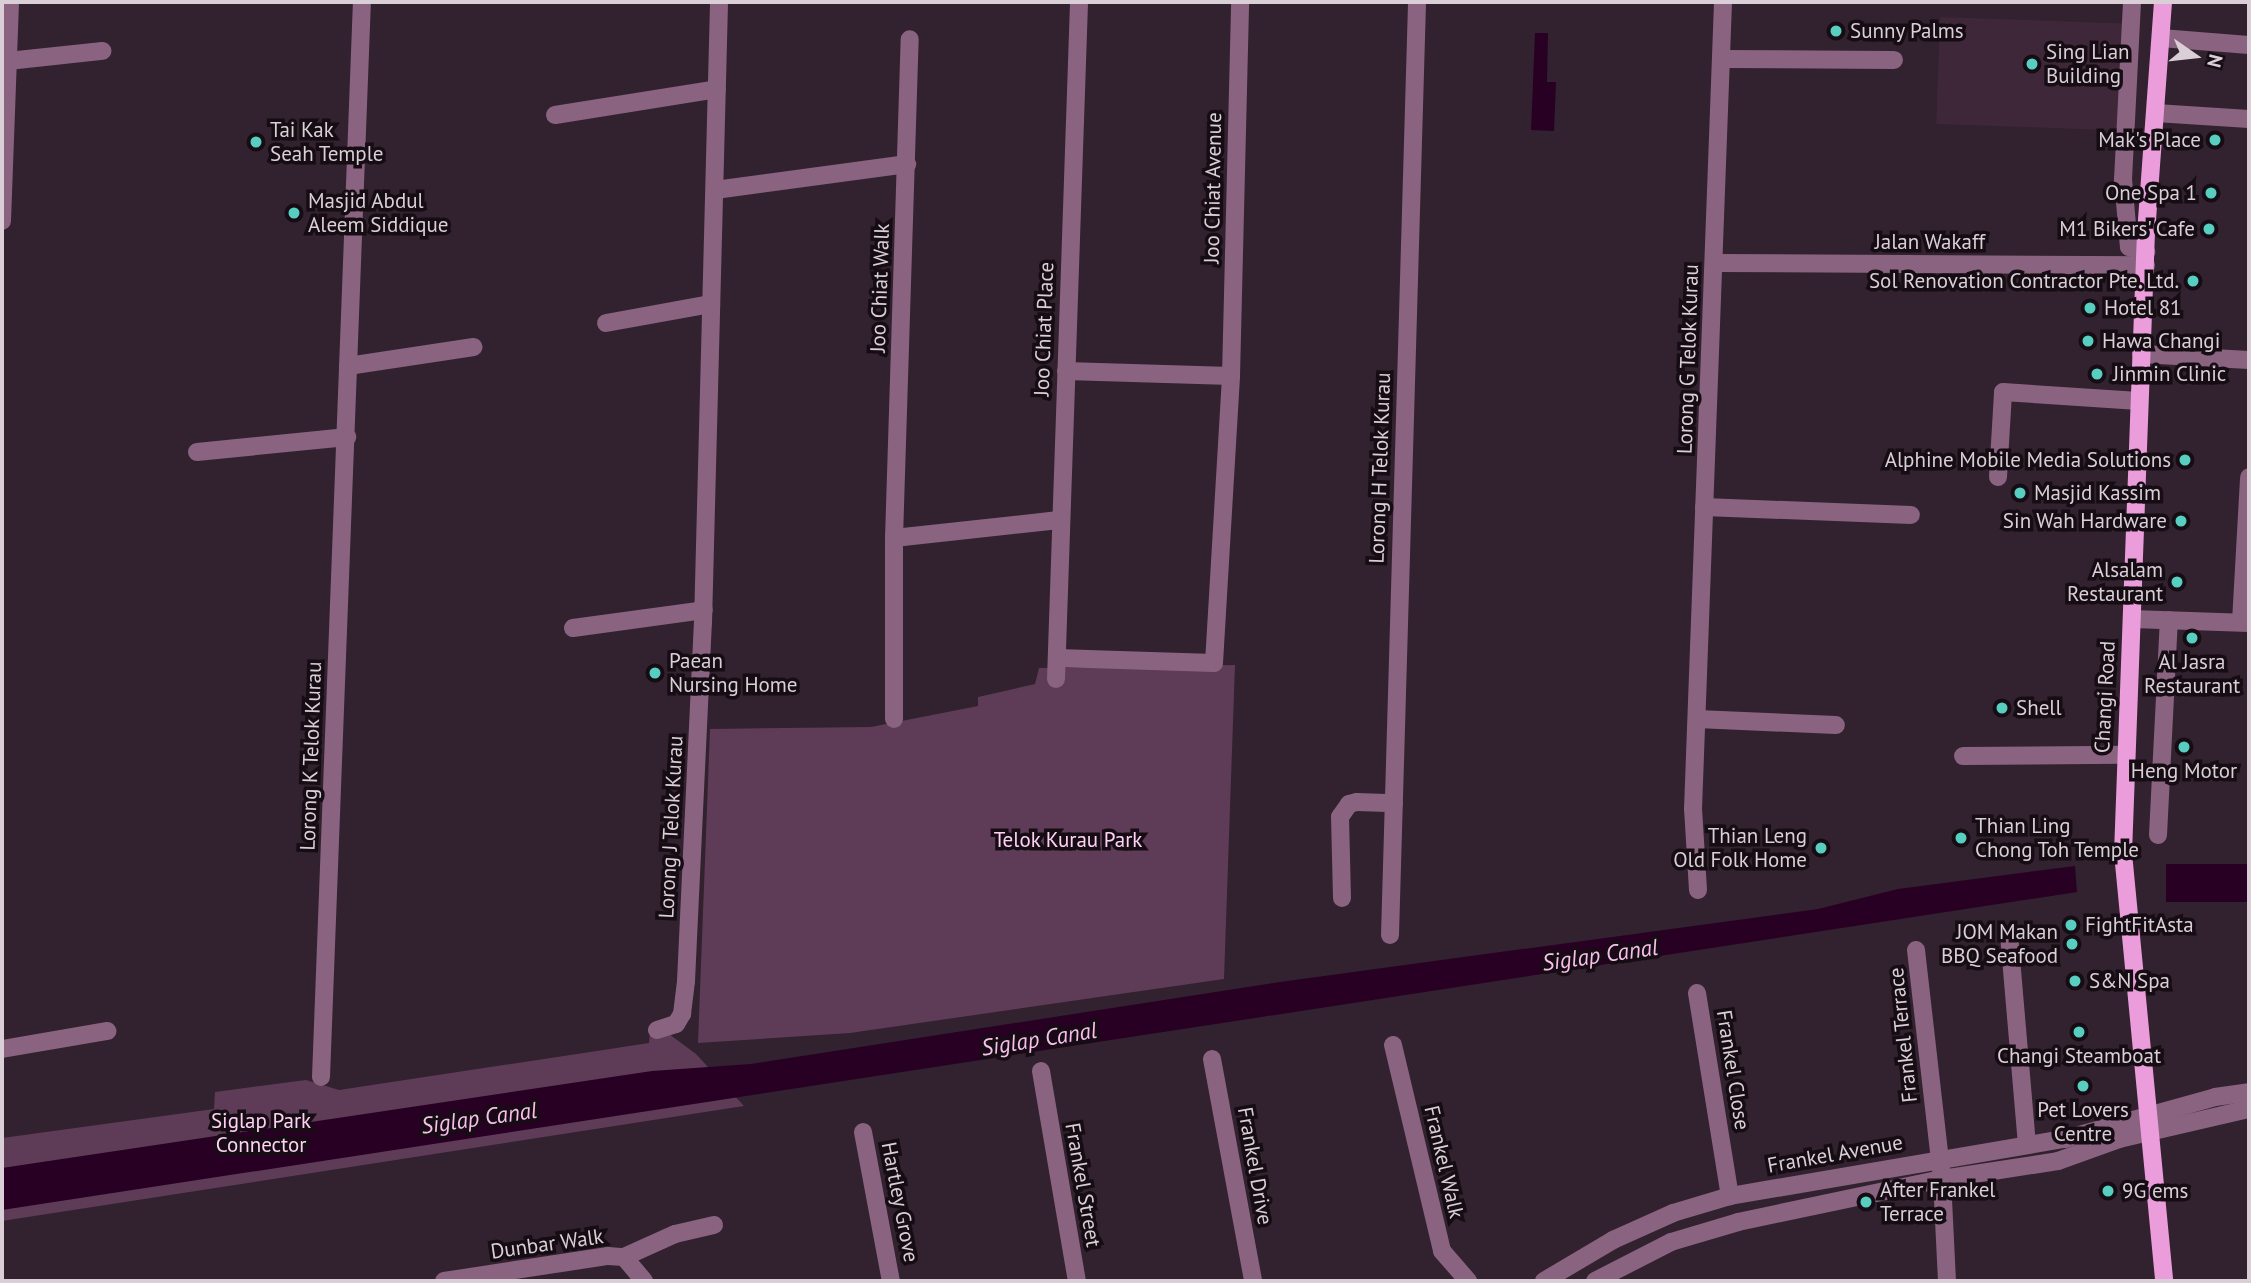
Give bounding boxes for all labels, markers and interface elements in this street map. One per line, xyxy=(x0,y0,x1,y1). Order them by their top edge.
place label: Sunny Palms xyxy=(1850,18,1964,44)
north arrow xyxy=(2160,21,2230,91)
marker: Sunny Palms xyxy=(1828,23,1844,39)
place label: Sing Lian Building xyxy=(2046,39,2130,89)
text: N xyxy=(2202,52,2229,70)
marker: Sing Lian Building xyxy=(2024,56,2040,72)
street label: Joo Chiat Avenue xyxy=(1199,112,1227,264)
place label: Tai Kak Seah Temple xyxy=(270,117,384,167)
place label: Mak's Place xyxy=(2098,127,2201,153)
marker: Mak's Place xyxy=(2207,132,2223,148)
marker: Tai Kak Seah Temple xyxy=(248,134,264,150)
place label: One Spa 1 xyxy=(2105,180,2197,206)
marker: One Spa 1 xyxy=(2203,185,2219,201)
place label: Masjid Abdul Aleem Siddique xyxy=(308,188,448,238)
marker: Masjid Abdul Aleem Siddique xyxy=(286,205,302,221)
place label: M1 Bikers' Cafe xyxy=(2058,216,2195,242)
marker: M1 Bikers' Cafe xyxy=(2201,221,2217,237)
street label: Joo Chiat Walk xyxy=(865,223,895,353)
street label: Jalan Wakaff xyxy=(1875,229,1985,255)
street label: Joo Chiat Place xyxy=(1029,261,1059,397)
street label: Lorong G Telok Kurau xyxy=(1672,263,1704,455)
place label: Sol Renovation Contractor Pte. Ltd. xyxy=(1867,268,2179,294)
marker: Sol Renovation Contractor Pte. Ltd. xyxy=(2185,273,2201,289)
place label: Hotel 81 xyxy=(2104,295,2182,321)
marker: Hotel 81 xyxy=(2082,300,2098,316)
place label: Hawa Changi xyxy=(2102,328,2220,354)
marker: Hawa Changi xyxy=(2080,333,2096,349)
place label: Jinmin Clinic xyxy=(2113,361,2226,387)
marker: Jinmin Clinic xyxy=(2087,364,2107,384)
street label: Lorong H Telok Kurau xyxy=(1364,371,1396,565)
place label: Alphine Mobile Media Solutions xyxy=(1885,447,2171,473)
marker: Alphine Mobile Media Solutions xyxy=(2177,452,2193,468)
place label: Masjid Kassim xyxy=(2034,480,2161,506)
marker: Masjid Kassim xyxy=(2012,485,2028,501)
place label: Sin Wah Hardware xyxy=(2002,508,2167,534)
marker: Sin Wah Hardware xyxy=(2173,513,2189,529)
place label: Alsalam Restaurant xyxy=(2067,557,2163,607)
marker: Alsalam Restaurant xyxy=(2169,574,2185,590)
marker: Al Jasra Restaurant xyxy=(2184,630,2200,646)
street label: Changi Road xyxy=(2089,640,2121,754)
place label: Paean Nursing Home xyxy=(669,648,798,698)
place label: Al Jasra Restaurant xyxy=(2144,649,2240,699)
street label: Lorong K Telok Kurau xyxy=(295,660,327,852)
marker: Paean Nursing Home xyxy=(647,665,663,681)
place label: Shell xyxy=(2016,695,2062,721)
marker: Shell xyxy=(1994,700,2010,716)
street label: Lorong J Telok Kurau xyxy=(654,734,688,920)
marker: Heng Motor xyxy=(2176,739,2192,755)
place label: Heng Motor xyxy=(2131,758,2237,784)
place label: Thian Ling Chong Toh Temple xyxy=(1975,813,2140,863)
place label: Thian Leng Old Folk Home xyxy=(1673,823,1807,873)
park label: Telok Kurau Park xyxy=(993,827,1143,853)
marker: Thian Ling Chong Toh Temple xyxy=(1953,830,1969,846)
marker: Thian Leng Old Folk Home xyxy=(1813,840,1829,856)
place label: FightFitAsta xyxy=(2085,912,2194,938)
marker: FightFitAsta xyxy=(2063,917,2079,933)
place label: JOM Makan BBQ Seafood xyxy=(1941,919,2058,969)
water label: Siglap Canal xyxy=(1540,933,1660,977)
marker: JOM Makan BBQ Seafood xyxy=(2064,936,2080,952)
street label: Frankel Terrace xyxy=(1883,966,1923,1104)
place label: S&N Spa xyxy=(2089,968,2170,994)
marker: S&N Spa xyxy=(2067,973,2083,989)
street label: Frankel Close xyxy=(1711,1008,1755,1132)
water label: Siglap Canal xyxy=(979,1016,1099,1062)
marker: Changi Steamboat xyxy=(2071,1024,2087,1040)
place label: Changi Steamboat xyxy=(1997,1043,2161,1069)
marker: Pet Lovers Centre xyxy=(2075,1078,2091,1094)
water label: Siglap Canal xyxy=(419,1096,539,1140)
place label: Pet Lovers Centre xyxy=(2037,1097,2129,1147)
street label: Frankel Walk xyxy=(1419,1103,1469,1221)
street label: Frankel Drive xyxy=(1232,1105,1278,1227)
park label: Siglap Park Connector xyxy=(211,1108,311,1158)
street label: Frankel Street xyxy=(1060,1121,1106,1249)
street label: Frankel Avenue xyxy=(1765,1130,1905,1178)
street label: Hartley Grove xyxy=(876,1139,924,1265)
place label: After Frankel Terrace xyxy=(1880,1177,1995,1227)
place label: 9G ems xyxy=(2122,1178,2188,1204)
marker: 9G ems xyxy=(2100,1183,2116,1199)
marker: After Frankel Terrace xyxy=(1858,1194,1874,1210)
street label: Dunbar Walk xyxy=(489,1224,605,1264)

